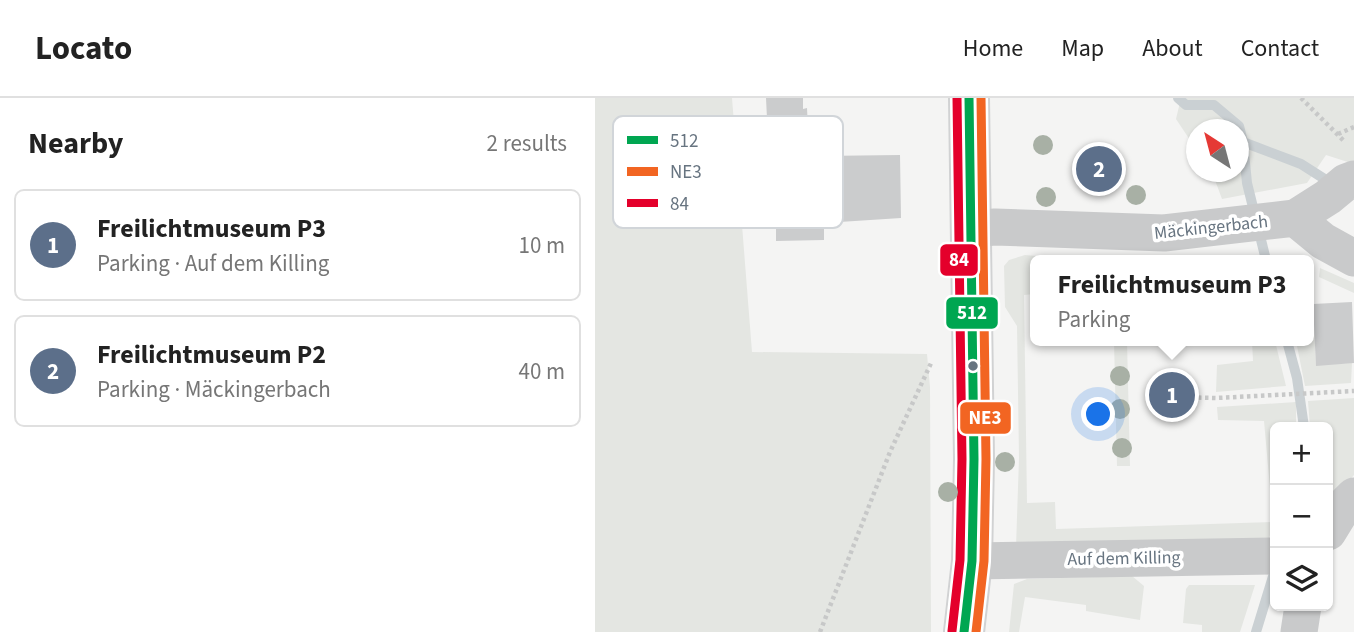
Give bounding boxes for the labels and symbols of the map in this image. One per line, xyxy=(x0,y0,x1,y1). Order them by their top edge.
legend xyxy=(613,116,843,228)
north arrow xyxy=(1186,119,1249,182)
text: 512 xyxy=(670,128,698,155)
pin: 2 xyxy=(1076,143,1122,195)
text: NE3 xyxy=(670,159,702,186)
text: 84 xyxy=(670,191,689,218)
street label: Mäckingerbach xyxy=(1153,209,1269,246)
line badge: 84 xyxy=(939,243,979,277)
text: 84 xyxy=(949,247,969,274)
line badge: 512 xyxy=(945,296,999,330)
text: 512 xyxy=(957,300,987,327)
unlabelled marker xyxy=(966,359,980,373)
pin: 1 xyxy=(1149,369,1195,421)
your location xyxy=(1081,397,1115,431)
line badge: NE3 xyxy=(959,401,1012,435)
text: NE3 xyxy=(968,405,1002,432)
street label: Auf dem Killing xyxy=(1067,545,1181,572)

